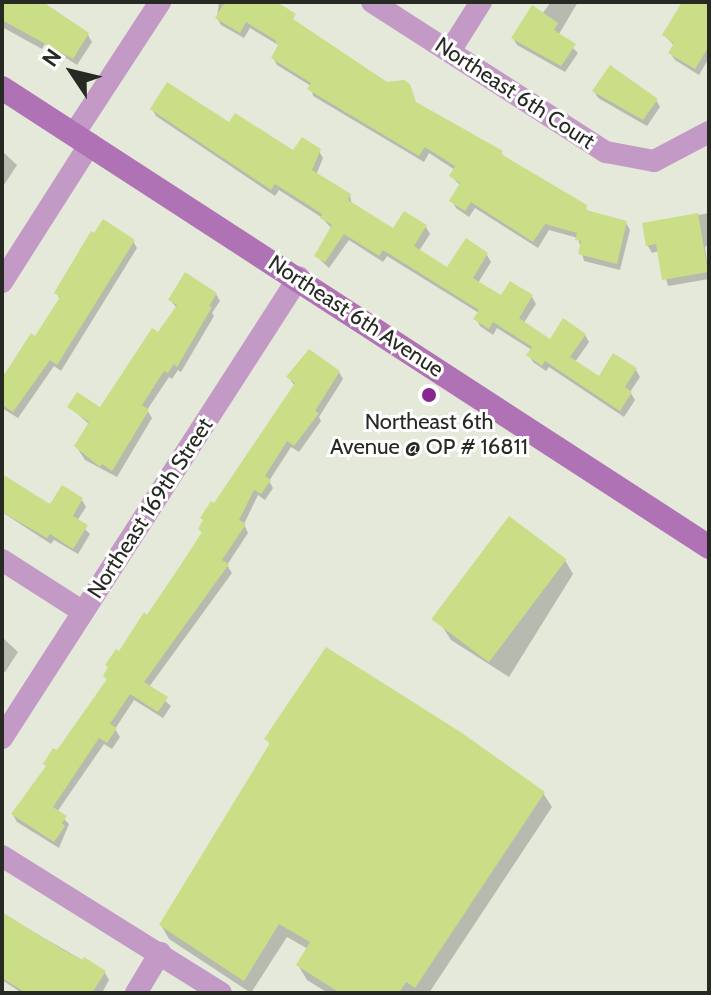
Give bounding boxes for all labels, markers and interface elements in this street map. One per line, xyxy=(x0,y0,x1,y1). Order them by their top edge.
north arrow xyxy=(32,32,112,112)
street label: Northeast 6th Court xyxy=(430,32,600,154)
text: N xyxy=(36,44,67,72)
street label: Northeast 6th Avenue xyxy=(264,250,448,382)
marker: Northeast 6th Avenue @ OP # 16811 xyxy=(420,386,438,404)
place label: Northeast 6th Avenue @ OP # 16811 xyxy=(330,408,528,460)
street label: Northeast 169th Street xyxy=(82,413,218,603)

